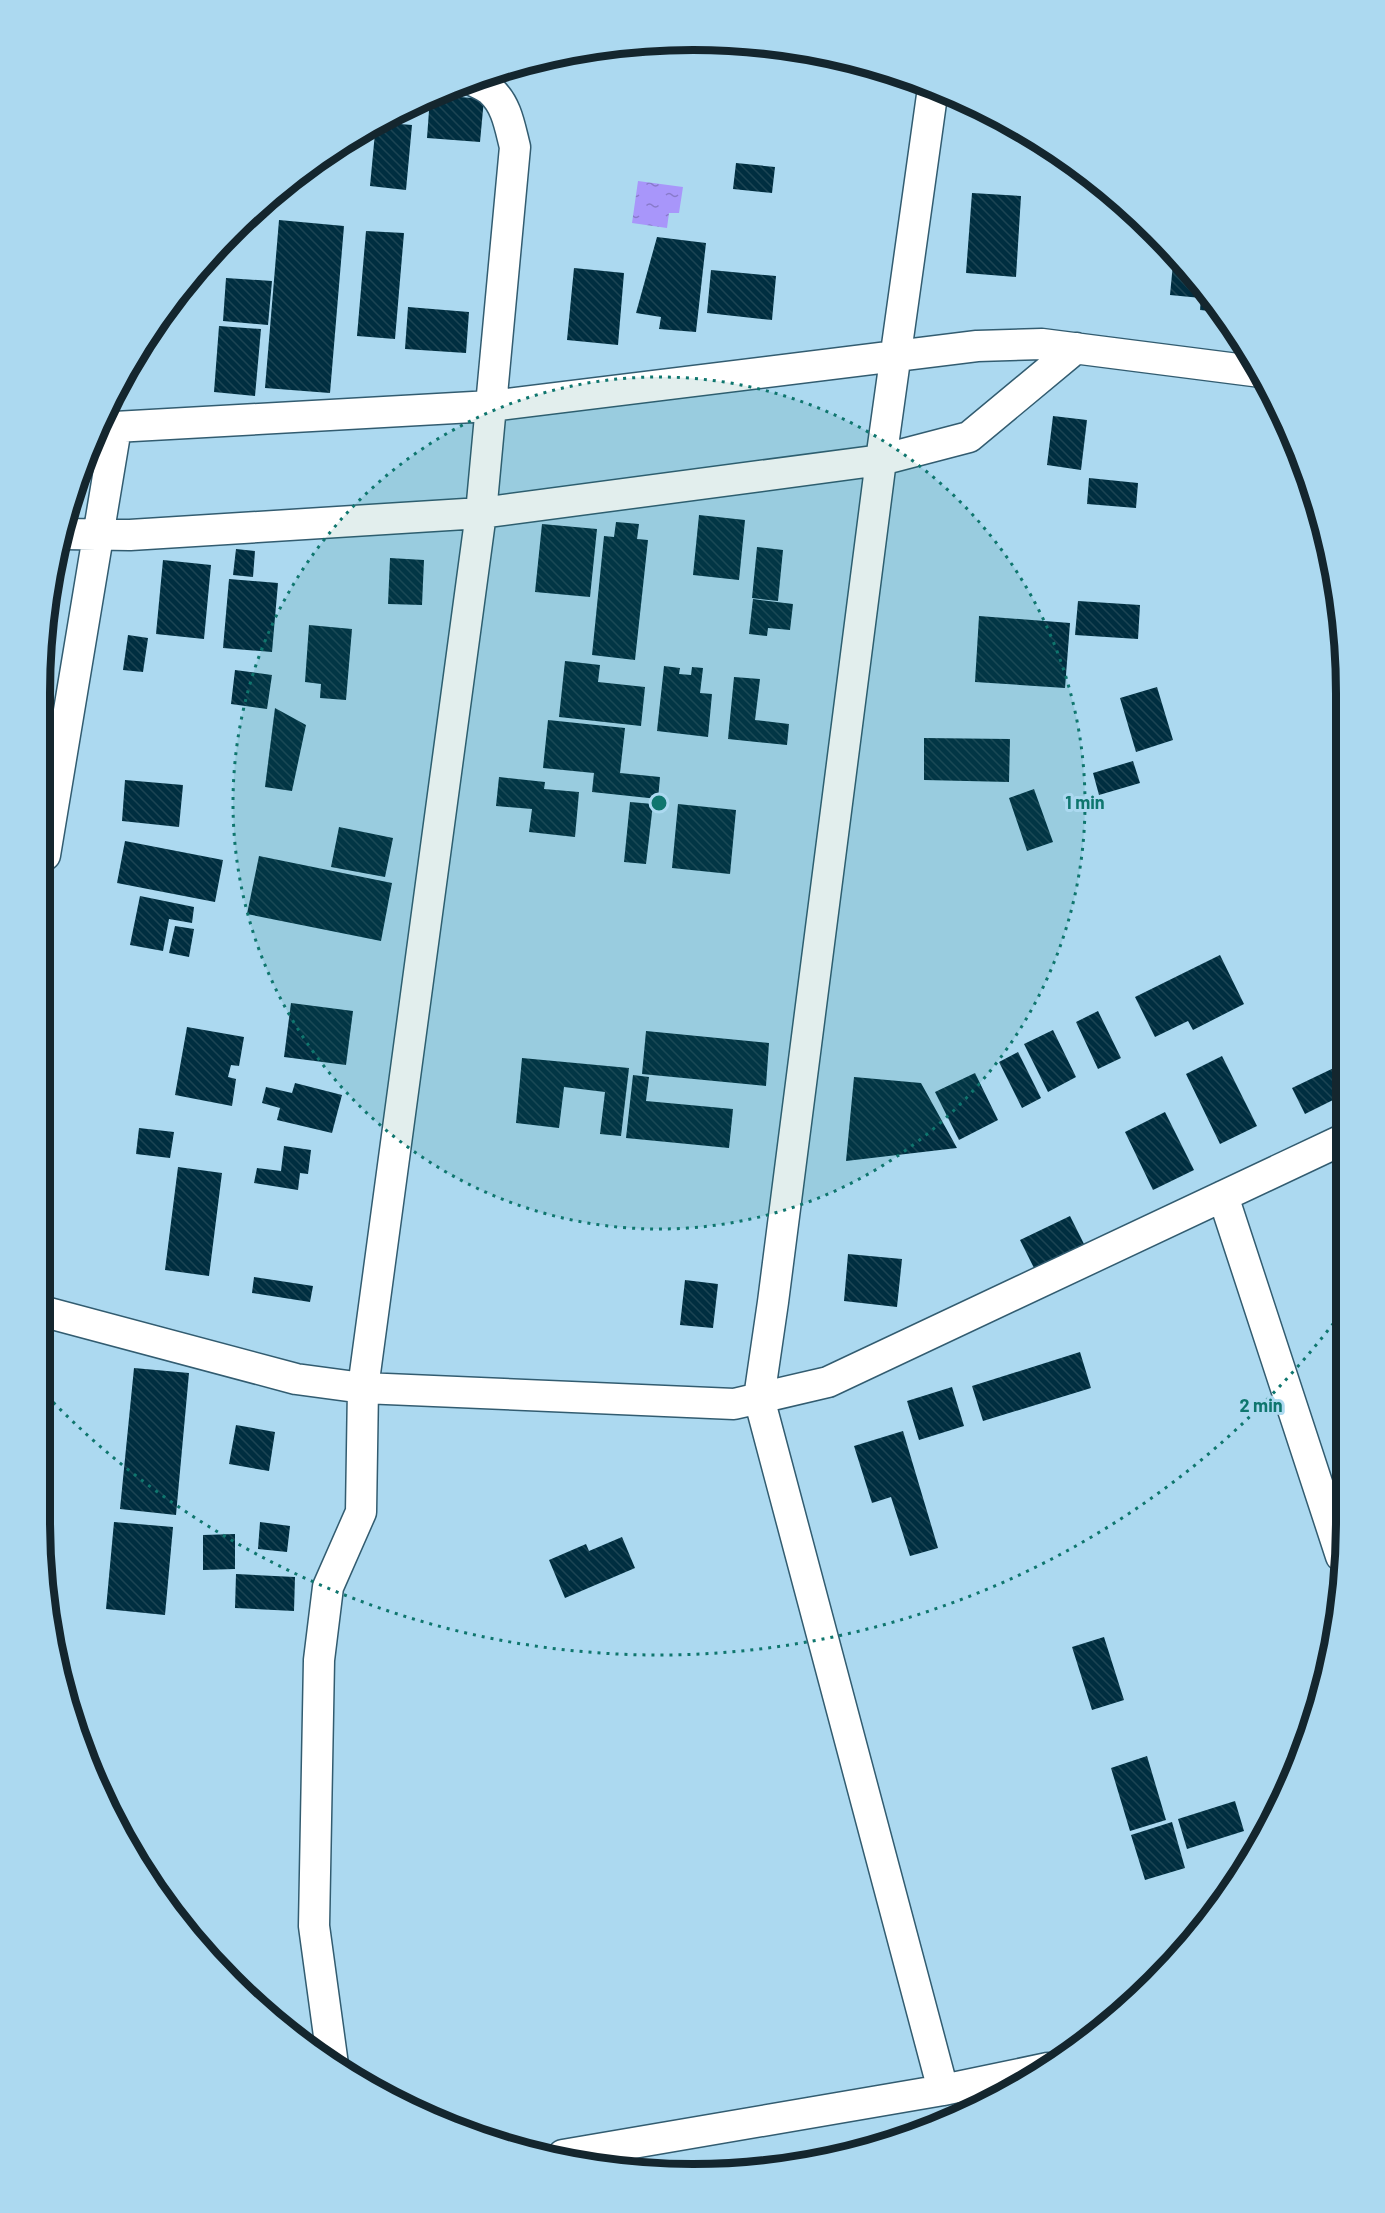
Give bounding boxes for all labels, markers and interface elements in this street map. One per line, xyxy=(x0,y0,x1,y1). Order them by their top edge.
text: 1 min xyxy=(1065,791,1105,813)
centre of rings xyxy=(649,793,669,813)
text: 2 min xyxy=(1239,1394,1283,1416)

